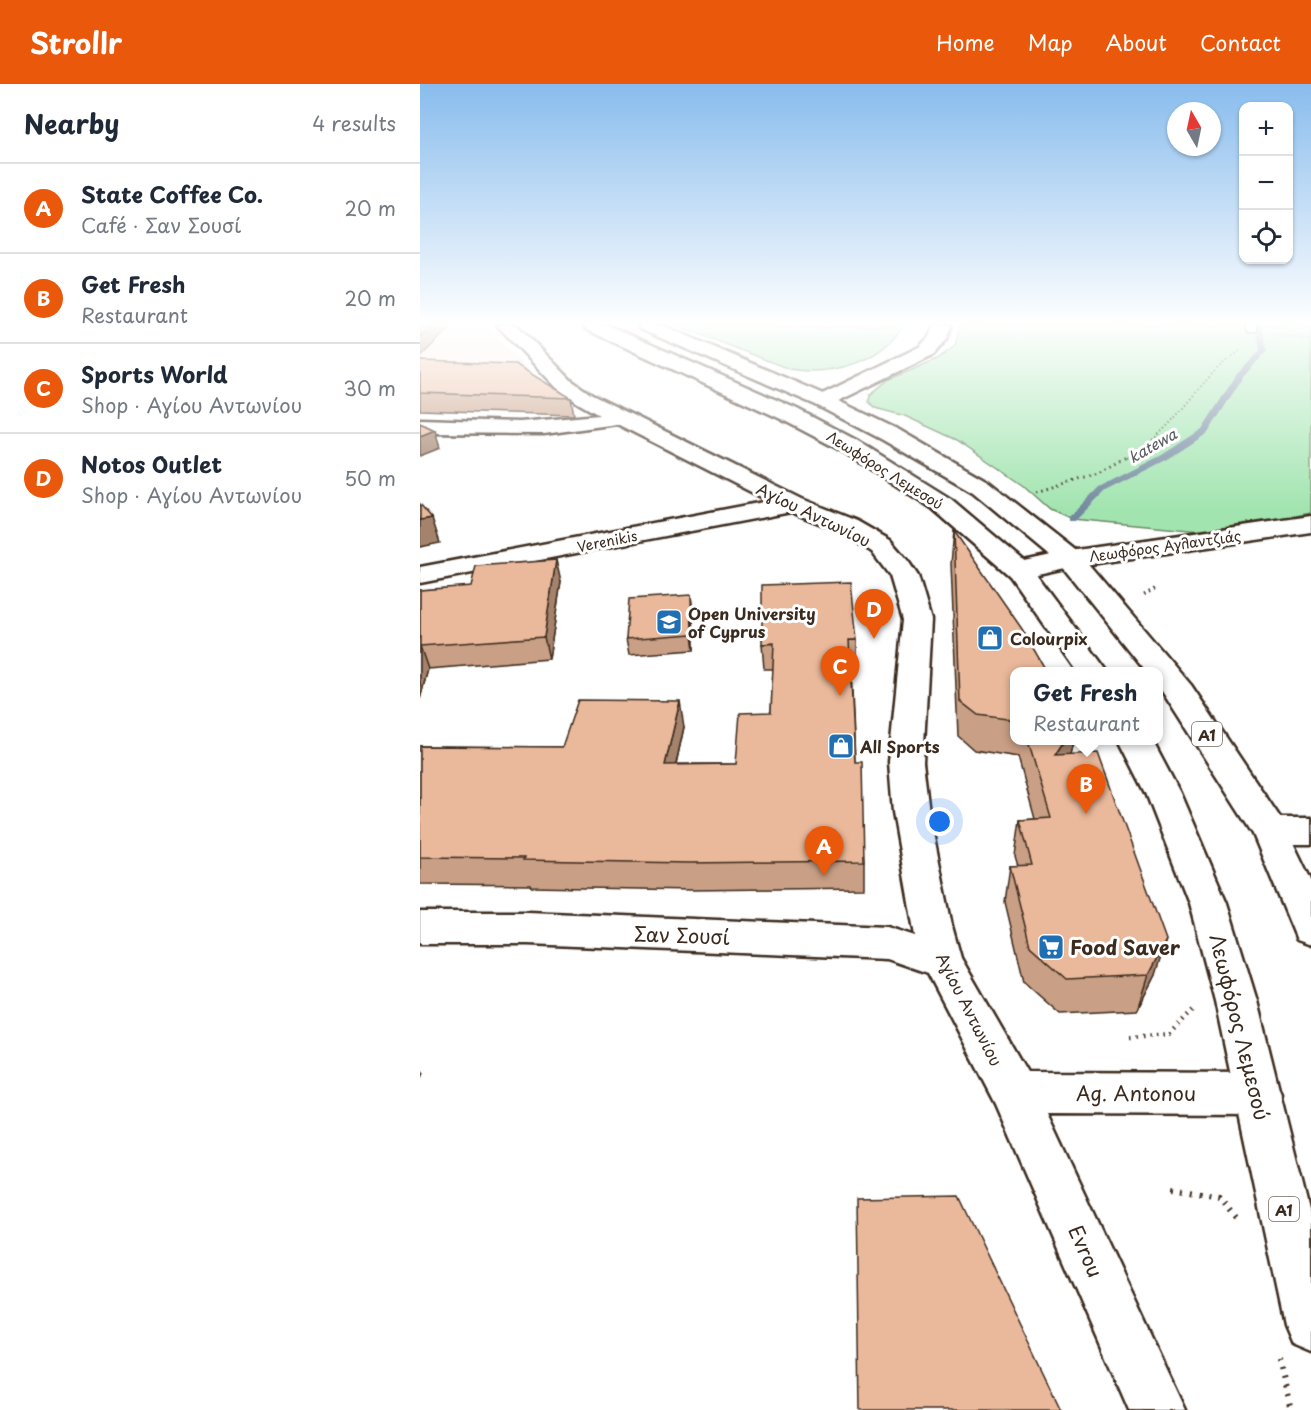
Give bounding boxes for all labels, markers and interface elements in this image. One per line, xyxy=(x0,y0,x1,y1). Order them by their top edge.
text: Strollr xyxy=(30,21,122,64)
text: Home xyxy=(936,26,995,58)
text: Map xyxy=(1028,26,1073,58)
text: About xyxy=(1106,26,1167,58)
text: Contact xyxy=(1200,26,1281,58)
north arrow xyxy=(1167,102,1221,156)
map controls xyxy=(1239,102,1293,264)
button: + xyxy=(1239,102,1293,156)
text: Nearby xyxy=(24,104,119,143)
text: 4 results xyxy=(312,108,396,138)
button: − xyxy=(1239,156,1293,210)
text: State Coffee Co. xyxy=(81,177,263,210)
text: A xyxy=(36,193,51,223)
text: 20 m xyxy=(344,193,396,223)
text: Café · Σαν Σουσί xyxy=(81,210,241,240)
button: locate xyxy=(1239,210,1293,264)
text: Get Fresh xyxy=(81,267,185,300)
text: B xyxy=(37,283,50,313)
text: 20 m xyxy=(344,283,396,313)
text: Restaurant xyxy=(81,300,188,330)
text: Sports World xyxy=(81,357,228,390)
text: C xyxy=(36,373,51,403)
text: 30 m xyxy=(343,373,396,403)
text: Shop · Αγίου Αντωνίου xyxy=(81,390,302,420)
water label: katewa xyxy=(1124,422,1181,468)
street label: Λεωφόρος Λεμεσού xyxy=(823,426,947,514)
text: Notos Outlet xyxy=(81,447,222,480)
text: D xyxy=(36,463,51,493)
text: 50 m xyxy=(344,463,396,493)
street label: Αγίου Αντωνίου xyxy=(753,476,875,552)
text: Shop · Αγίου Αντωνίου xyxy=(81,480,302,510)
street label: Verenikis xyxy=(575,525,639,557)
street label: Λεωφόρος Αγλαντζιάς xyxy=(1088,525,1242,567)
pin: D xyxy=(854,590,894,639)
place label: Open University of Cyprus xyxy=(688,601,815,643)
school or university icon: Open University of Cyprus xyxy=(654,607,684,637)
shop icon: Colourpix xyxy=(975,623,1005,653)
place label: Colourpix xyxy=(1010,626,1087,650)
pin: C xyxy=(820,646,860,696)
popup xyxy=(1010,667,1163,745)
text: Get Fresh xyxy=(1033,675,1137,708)
text: Restaurant xyxy=(1033,708,1140,738)
road number: A1 xyxy=(1192,722,1222,746)
shop icon: All Sports xyxy=(826,731,856,761)
place label: All Sports xyxy=(859,734,940,758)
pin: B xyxy=(1066,764,1106,814)
your location xyxy=(925,807,954,836)
pin: A xyxy=(804,826,844,876)
street label: Σαν Σουσί xyxy=(633,918,731,952)
street label: Λεωφόρος Λεμεσού xyxy=(1202,931,1278,1123)
supermarket icon: Food Saver xyxy=(1036,932,1066,962)
place label: Food Saver xyxy=(1070,932,1181,962)
street label: Αγίου Αντωνίου xyxy=(931,948,1009,1070)
street label: Ag. Antonou xyxy=(1076,1078,1196,1108)
road number: A1 xyxy=(1269,1197,1299,1221)
street label: Evrou xyxy=(1061,1220,1111,1282)

